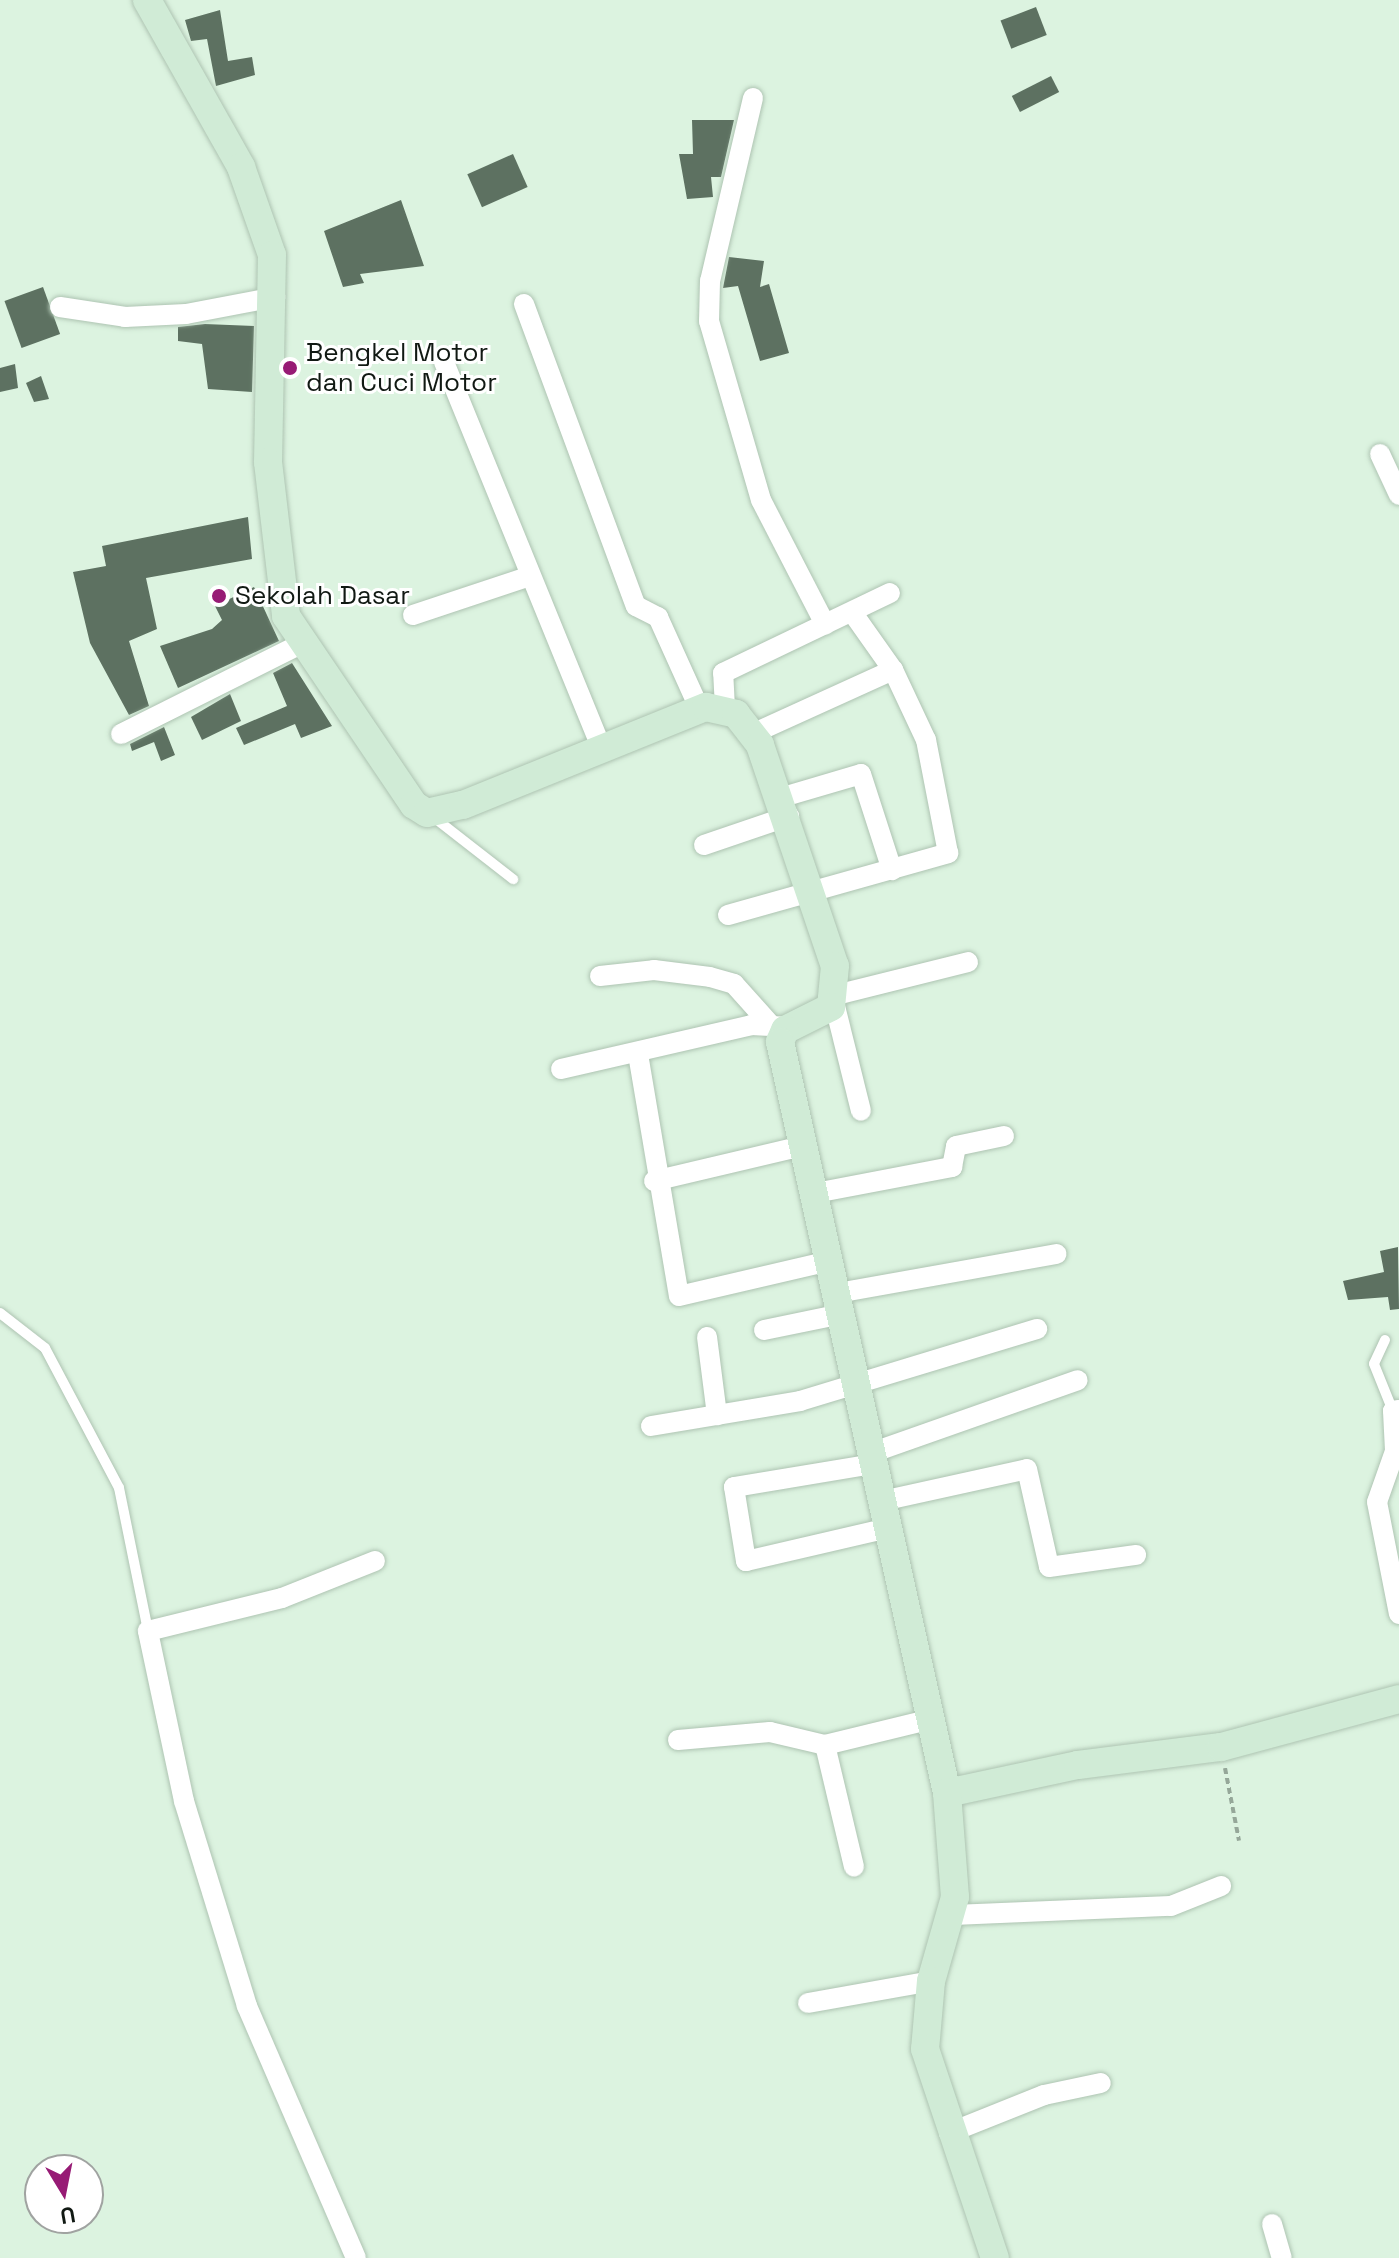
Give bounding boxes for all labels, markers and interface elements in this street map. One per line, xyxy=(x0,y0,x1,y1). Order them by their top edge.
place label: Bengkel Motor dan Cuci Motor xyxy=(306,337,497,398)
marker: Bengkel Motor dan Cuci Motor xyxy=(281,359,299,377)
place label: Sekolah Dasar xyxy=(235,580,410,612)
marker: Sekolah Dasar xyxy=(210,587,228,605)
north arrow xyxy=(24,2154,104,2234)
text: U xyxy=(58,2201,78,2231)

